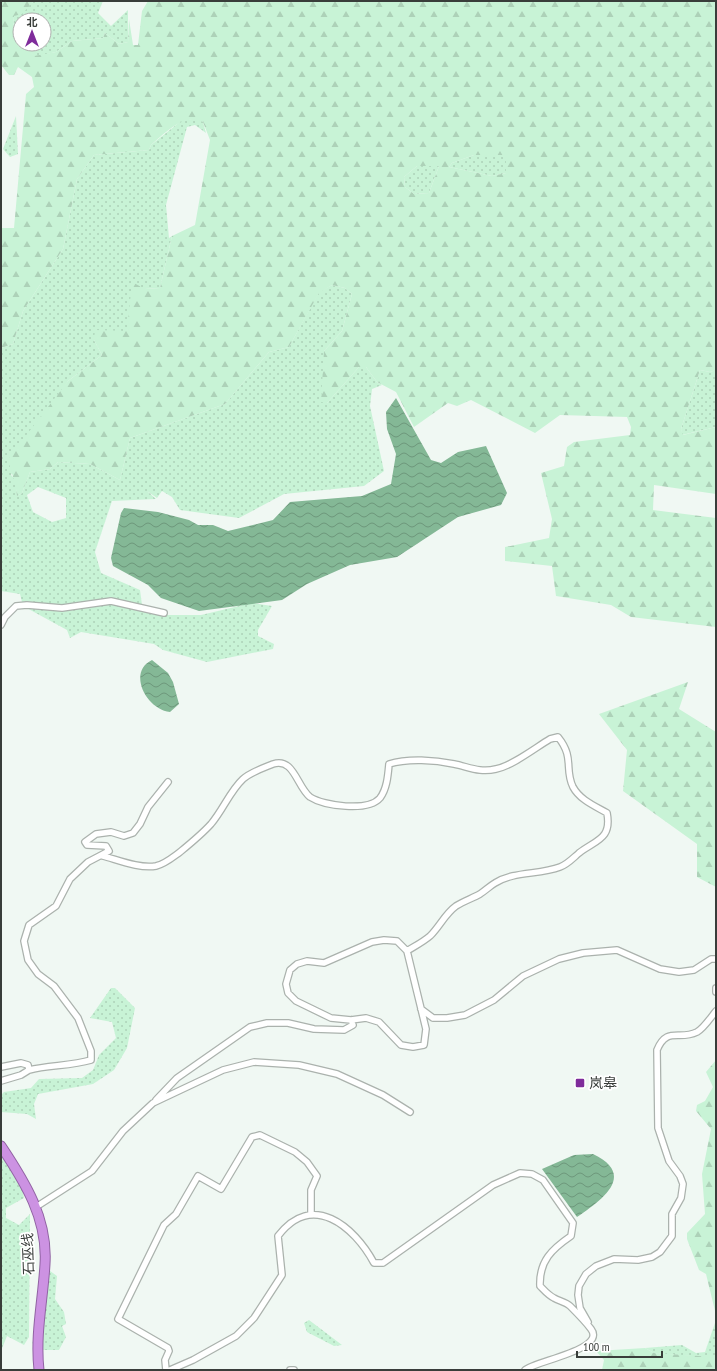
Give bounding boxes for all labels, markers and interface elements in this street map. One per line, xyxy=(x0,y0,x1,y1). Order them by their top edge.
north arrow xyxy=(12,12,52,52)
text: 北 xyxy=(27,15,38,29)
place label: 岚皋 xyxy=(589,1074,617,1092)
marker: 岚皋 xyxy=(574,1077,586,1089)
street label: 石巫线 xyxy=(18,1233,38,1275)
scale bar xyxy=(577,1333,662,1359)
text: 100 m xyxy=(583,1339,610,1354)

